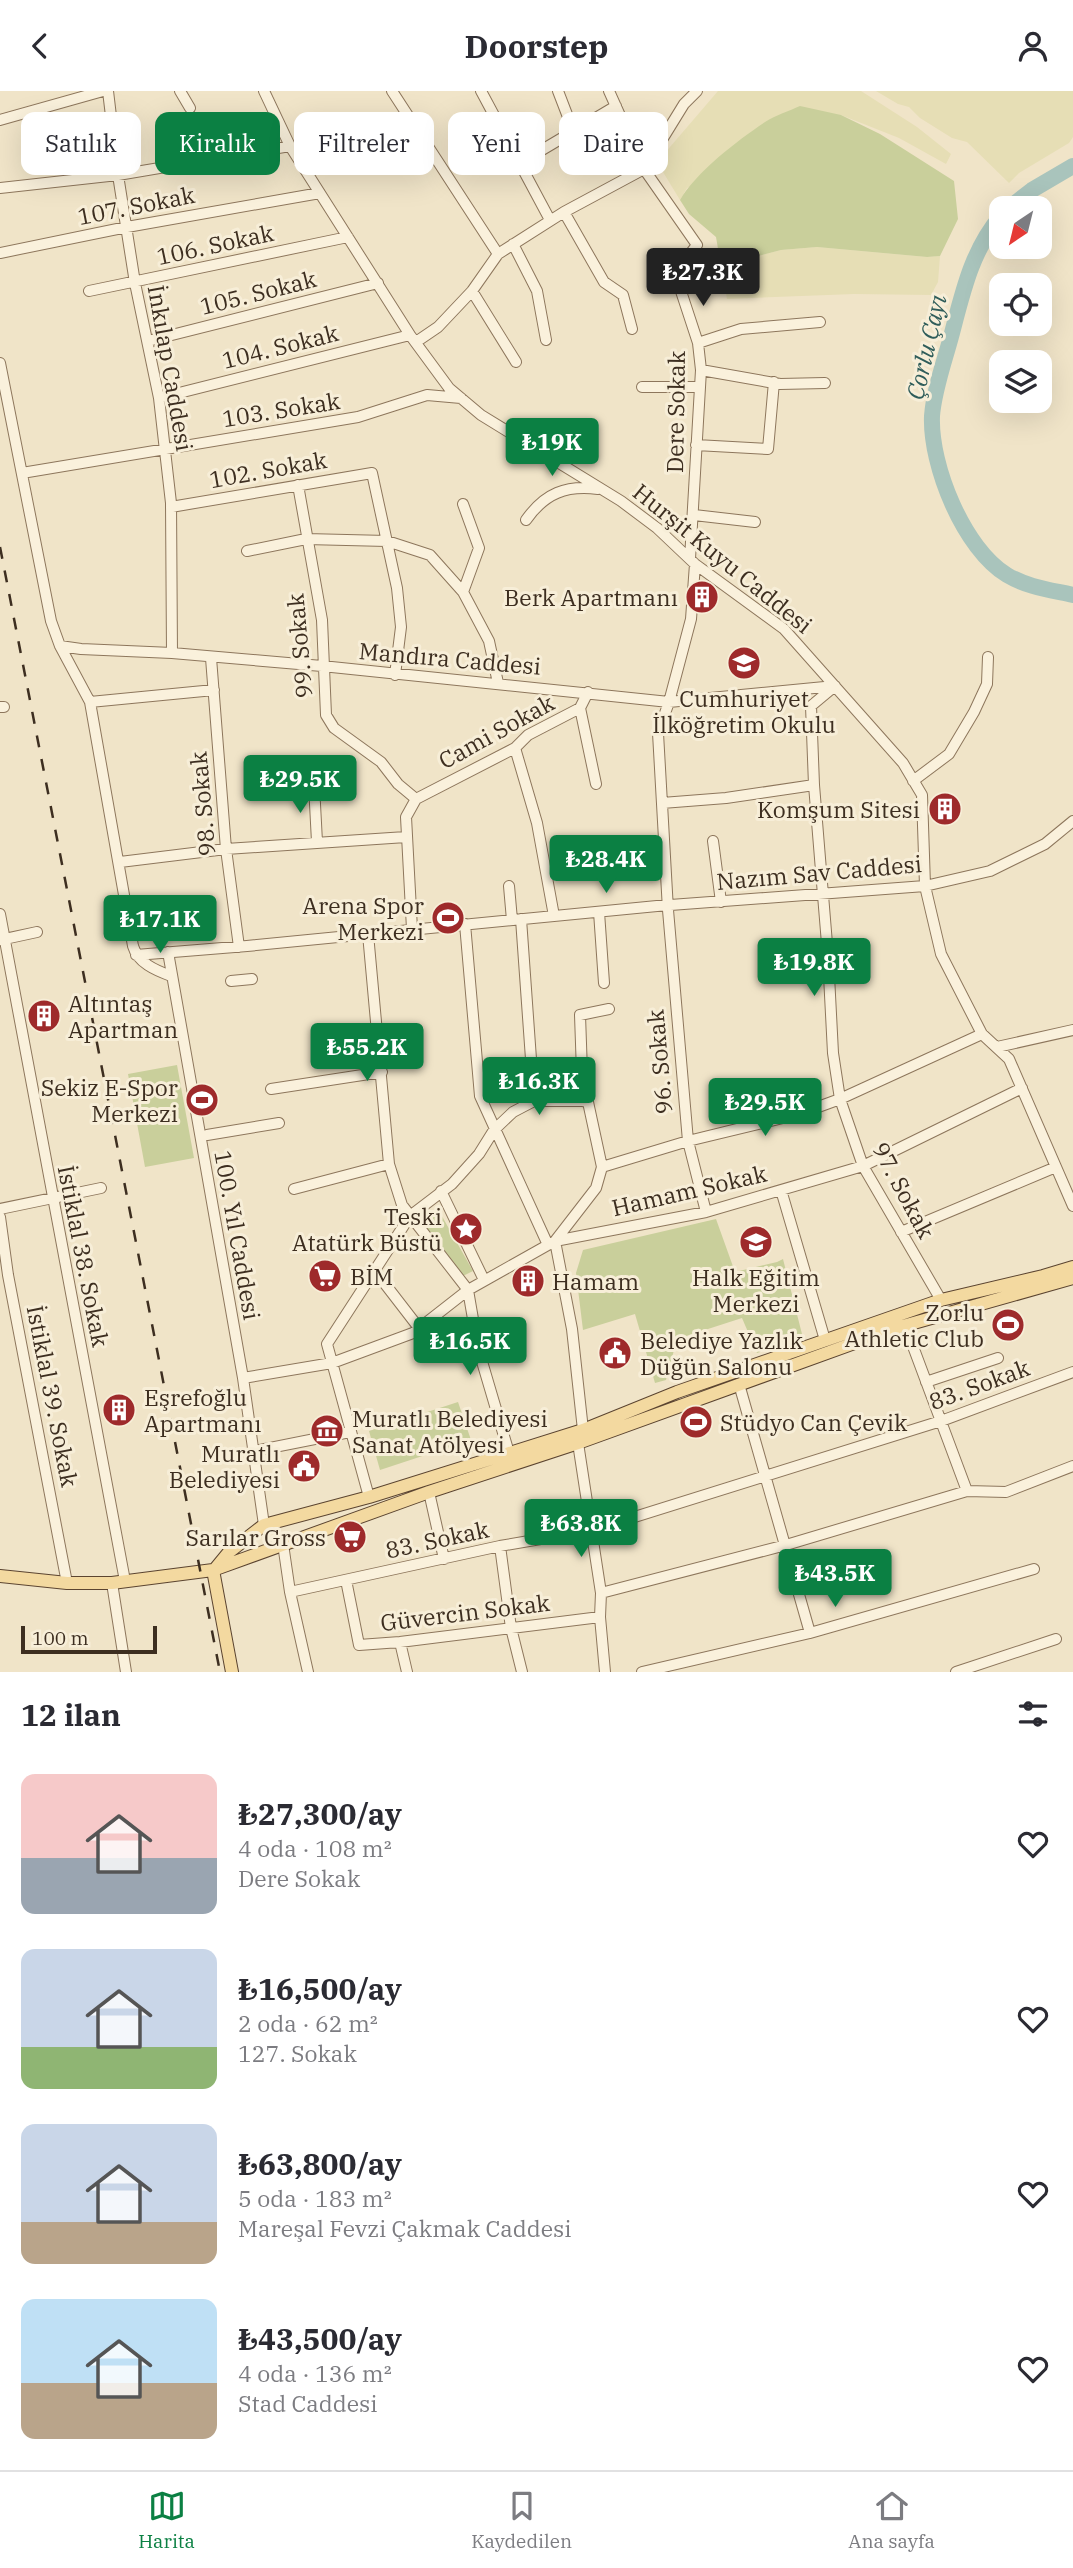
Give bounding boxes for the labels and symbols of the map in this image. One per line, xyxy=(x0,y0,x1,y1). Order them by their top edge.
street label: 107. Sokak xyxy=(75,179,198,231)
north arrow xyxy=(989,196,1052,259)
street label: 106. Sokak xyxy=(154,217,277,271)
pin: ₺27.3K xyxy=(646,249,760,308)
street label: 105. Sokak xyxy=(197,263,320,321)
street label: İnkılap Caddesi xyxy=(142,283,200,453)
water label: Çorlu Çayı xyxy=(898,291,954,403)
street label: 104. Sokak xyxy=(219,317,342,375)
street label: Dere Sokak xyxy=(659,350,691,473)
street label: 103. Sokak xyxy=(220,385,343,433)
pin: ₺19K xyxy=(511,419,593,478)
street label: 102. Sokak xyxy=(207,444,330,494)
street label: Hurşit Kuyu Caddesi xyxy=(627,476,819,640)
building icon: Berk Apartmanı xyxy=(683,578,721,616)
place label: Berk Apartmanı xyxy=(504,582,678,612)
street label: 99. Sokak xyxy=(279,592,319,700)
street label: Mandıra Caddesi xyxy=(358,635,542,681)
school or university icon: Cumhuriyet İlköğretim Okulu xyxy=(725,644,763,682)
place label: Cumhuriyet İlköğretim Okulu xyxy=(652,683,836,739)
street label: Cami Sokak xyxy=(433,687,560,775)
street label: 98. Sokak xyxy=(182,750,222,858)
pin: ₺29.5K xyxy=(243,755,357,815)
building icon: Komşum Sitesi xyxy=(926,790,964,828)
place label: Komşum Sitesi xyxy=(757,794,920,824)
pin: ₺28.4K xyxy=(549,835,663,895)
street label: Nazım Sav Caddesi xyxy=(715,848,923,896)
place label: Arena Spor Merkezi xyxy=(302,890,424,946)
pin: ₺17.1K xyxy=(103,895,217,955)
sports icon: Arena Spor Merkezi xyxy=(429,899,467,937)
pin: ₺19.8K xyxy=(757,939,871,998)
place label: Altıntaş Apartman xyxy=(68,988,178,1044)
building icon: Altıntaş Apartman xyxy=(25,997,63,1035)
street label: 96. Sokak xyxy=(639,1008,679,1116)
pin: ₺55.2K xyxy=(310,1023,424,1083)
pin: ₺16.3K xyxy=(482,1058,596,1117)
place label: Sekiz E-Spor Merkezi xyxy=(41,1072,178,1128)
pin: ₺29.5K xyxy=(708,1079,822,1138)
sports icon: Sekiz E-Spor Merkezi xyxy=(183,1081,221,1119)
street label: 97. Sokak xyxy=(866,1137,942,1244)
street label: 100. Yıl Caddesi xyxy=(208,1148,268,1322)
street label: Hamam Sokak xyxy=(608,1157,770,1222)
street label: İstiklal 38. Sokak xyxy=(52,1163,116,1350)
place label: Teski Atatürk Büstü xyxy=(292,1201,442,1257)
place icon: Teski Atatürk Büstü xyxy=(447,1210,485,1248)
school or university icon: Halk Eğitim Merkezi xyxy=(737,1223,775,1261)
supermarket icon: BİM xyxy=(306,1257,344,1295)
place label: BİM xyxy=(350,1261,393,1291)
building icon: Hamam xyxy=(509,1262,547,1300)
place label: Halk Eğitim Merkezi xyxy=(692,1262,820,1318)
place label: Hamam xyxy=(552,1266,639,1296)
place label: Zorlu Athletic Club xyxy=(844,1297,984,1353)
street label: İstiklal 39. Sokak xyxy=(21,1303,85,1490)
sports icon: Zorlu Athletic Club xyxy=(989,1306,1027,1344)
pin: ₺16.5K xyxy=(413,1317,527,1377)
place label: Belediye Yazlık Düğün Salonu xyxy=(640,1325,804,1381)
public building icon: Belediye Yazlık Düğün Salonu xyxy=(596,1334,634,1372)
street label: 83. Sokak xyxy=(925,1352,1034,1416)
place label: Eşrefoğlu Apartmanı xyxy=(144,1382,261,1438)
building icon: Eşrefoğlu Apartmanı xyxy=(100,1391,138,1429)
place label: Muratlı Belediyesi Sanat Atölyesi xyxy=(352,1403,548,1459)
sports icon: Stüdyo Can Çevik xyxy=(677,1403,715,1441)
place label: Stüdyo Can Çevik xyxy=(720,1407,908,1437)
museum icon: Muratlı Belediyesi Sanat Atölyesi xyxy=(308,1412,346,1450)
place label: Muratlı Belediyesi xyxy=(169,1438,280,1494)
public building icon: Muratlı Belediyesi xyxy=(285,1447,323,1485)
pin: ₺63.8K xyxy=(524,1499,638,1559)
street label: 83. Sokak xyxy=(383,1513,492,1565)
supermarket icon: Sarılar Gross xyxy=(331,1518,369,1556)
place label: Sarılar Gross xyxy=(185,1522,326,1552)
pin: ₺43.5K xyxy=(778,1549,892,1609)
street label: Güvercin Sokak xyxy=(379,1587,552,1637)
scale bar xyxy=(21,1623,158,1655)

